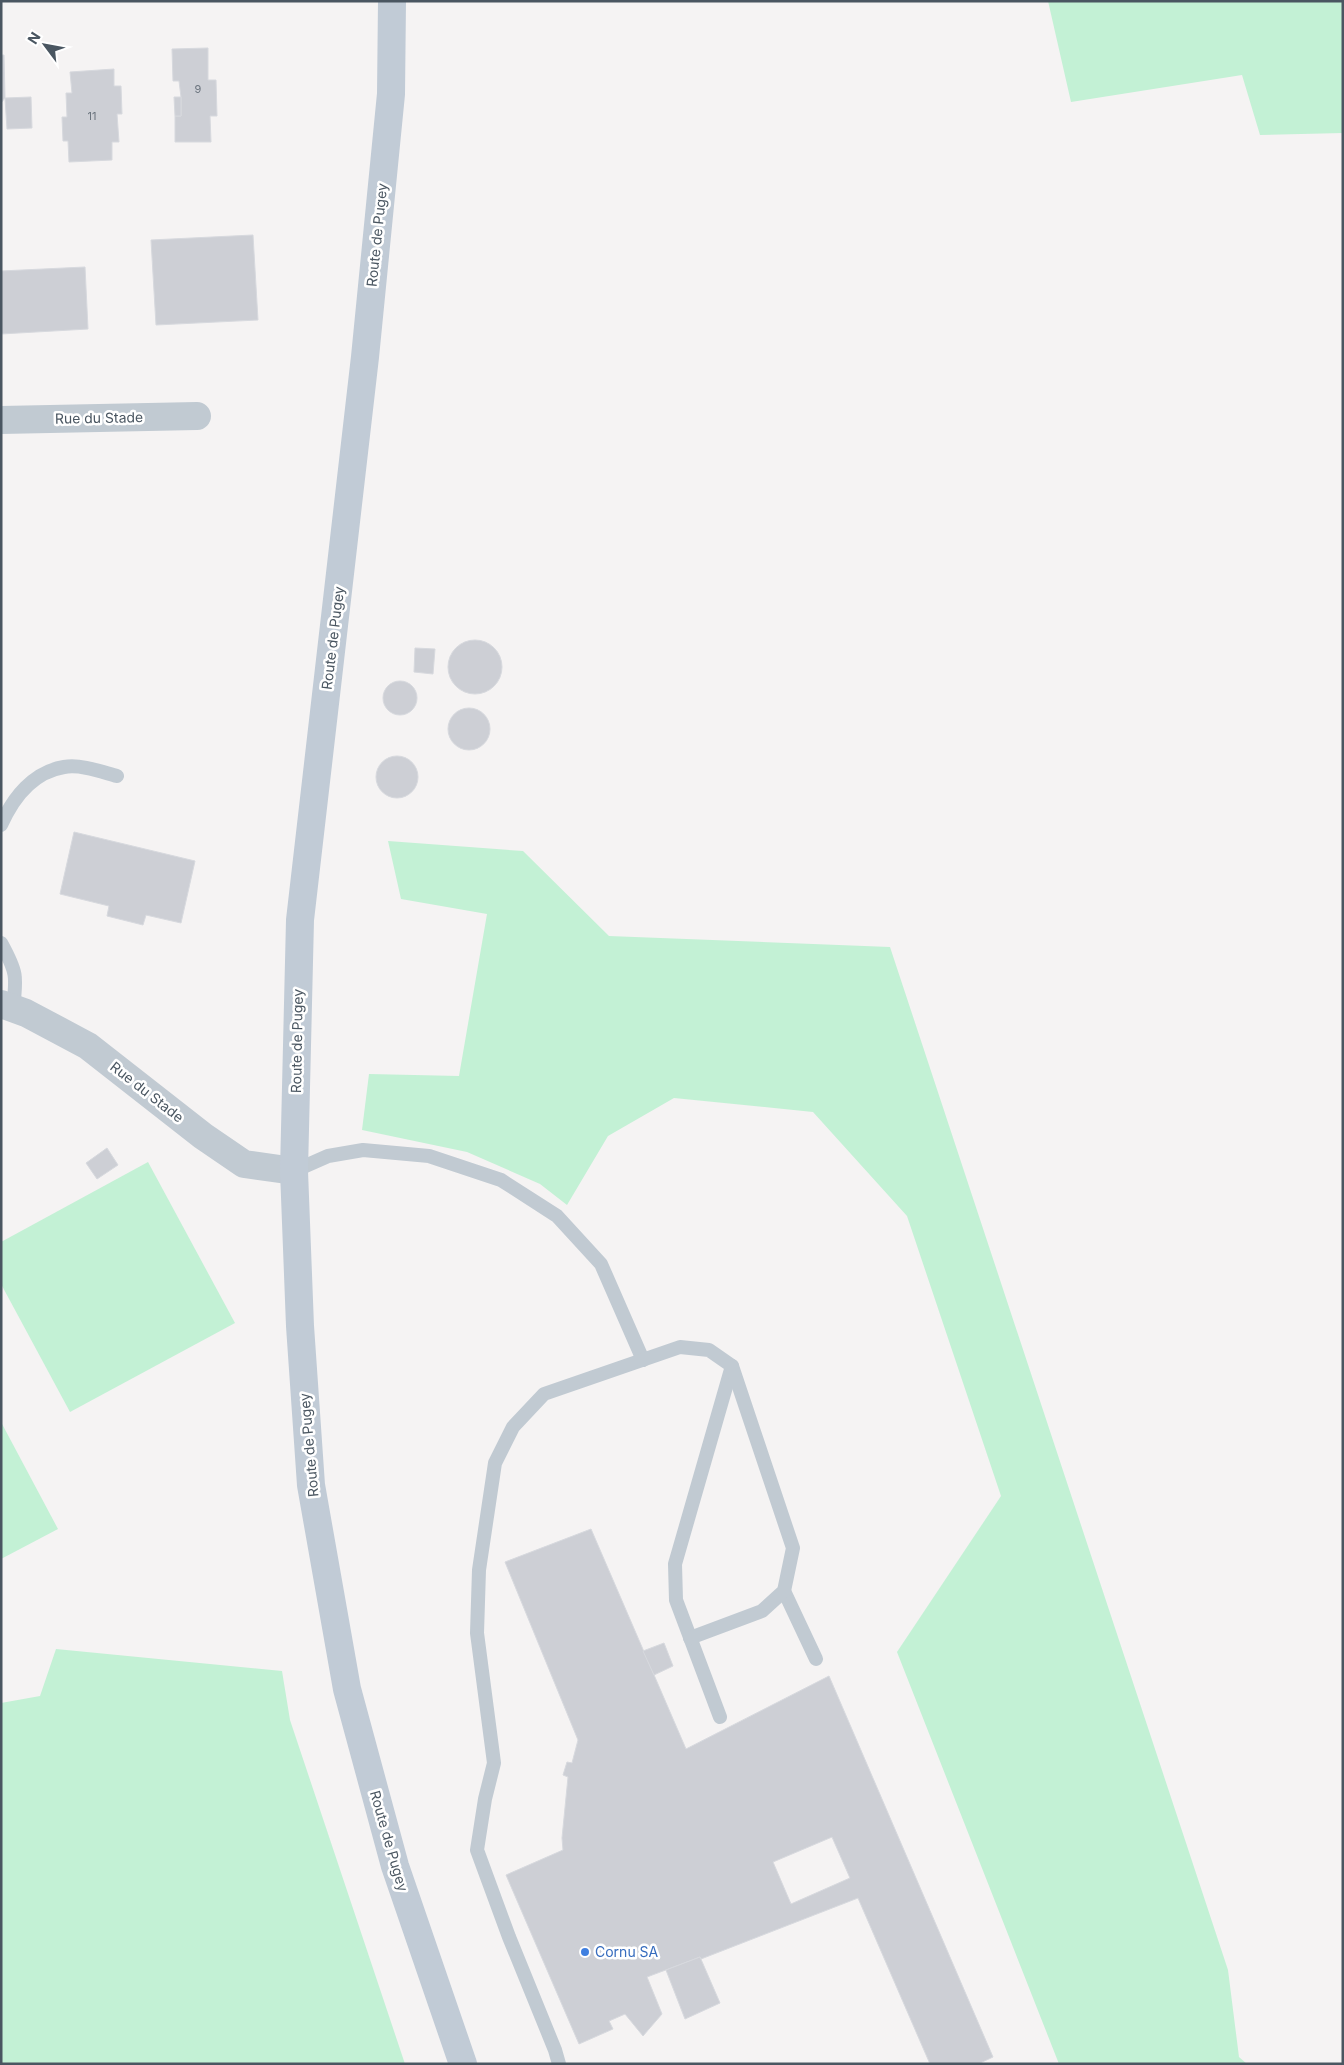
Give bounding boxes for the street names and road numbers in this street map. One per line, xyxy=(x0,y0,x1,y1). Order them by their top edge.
street label: Route de Pugey xyxy=(363,182,390,288)
street label: Rue du Stade xyxy=(55,408,143,427)
street label: Route de Pugey xyxy=(318,585,347,691)
street label: Route de Pugey xyxy=(287,989,306,1093)
street label: Rue du Stade xyxy=(107,1058,187,1126)
street label: Route de Pugey xyxy=(295,1392,322,1498)
street label: Route de Pugey xyxy=(367,1788,412,1893)

